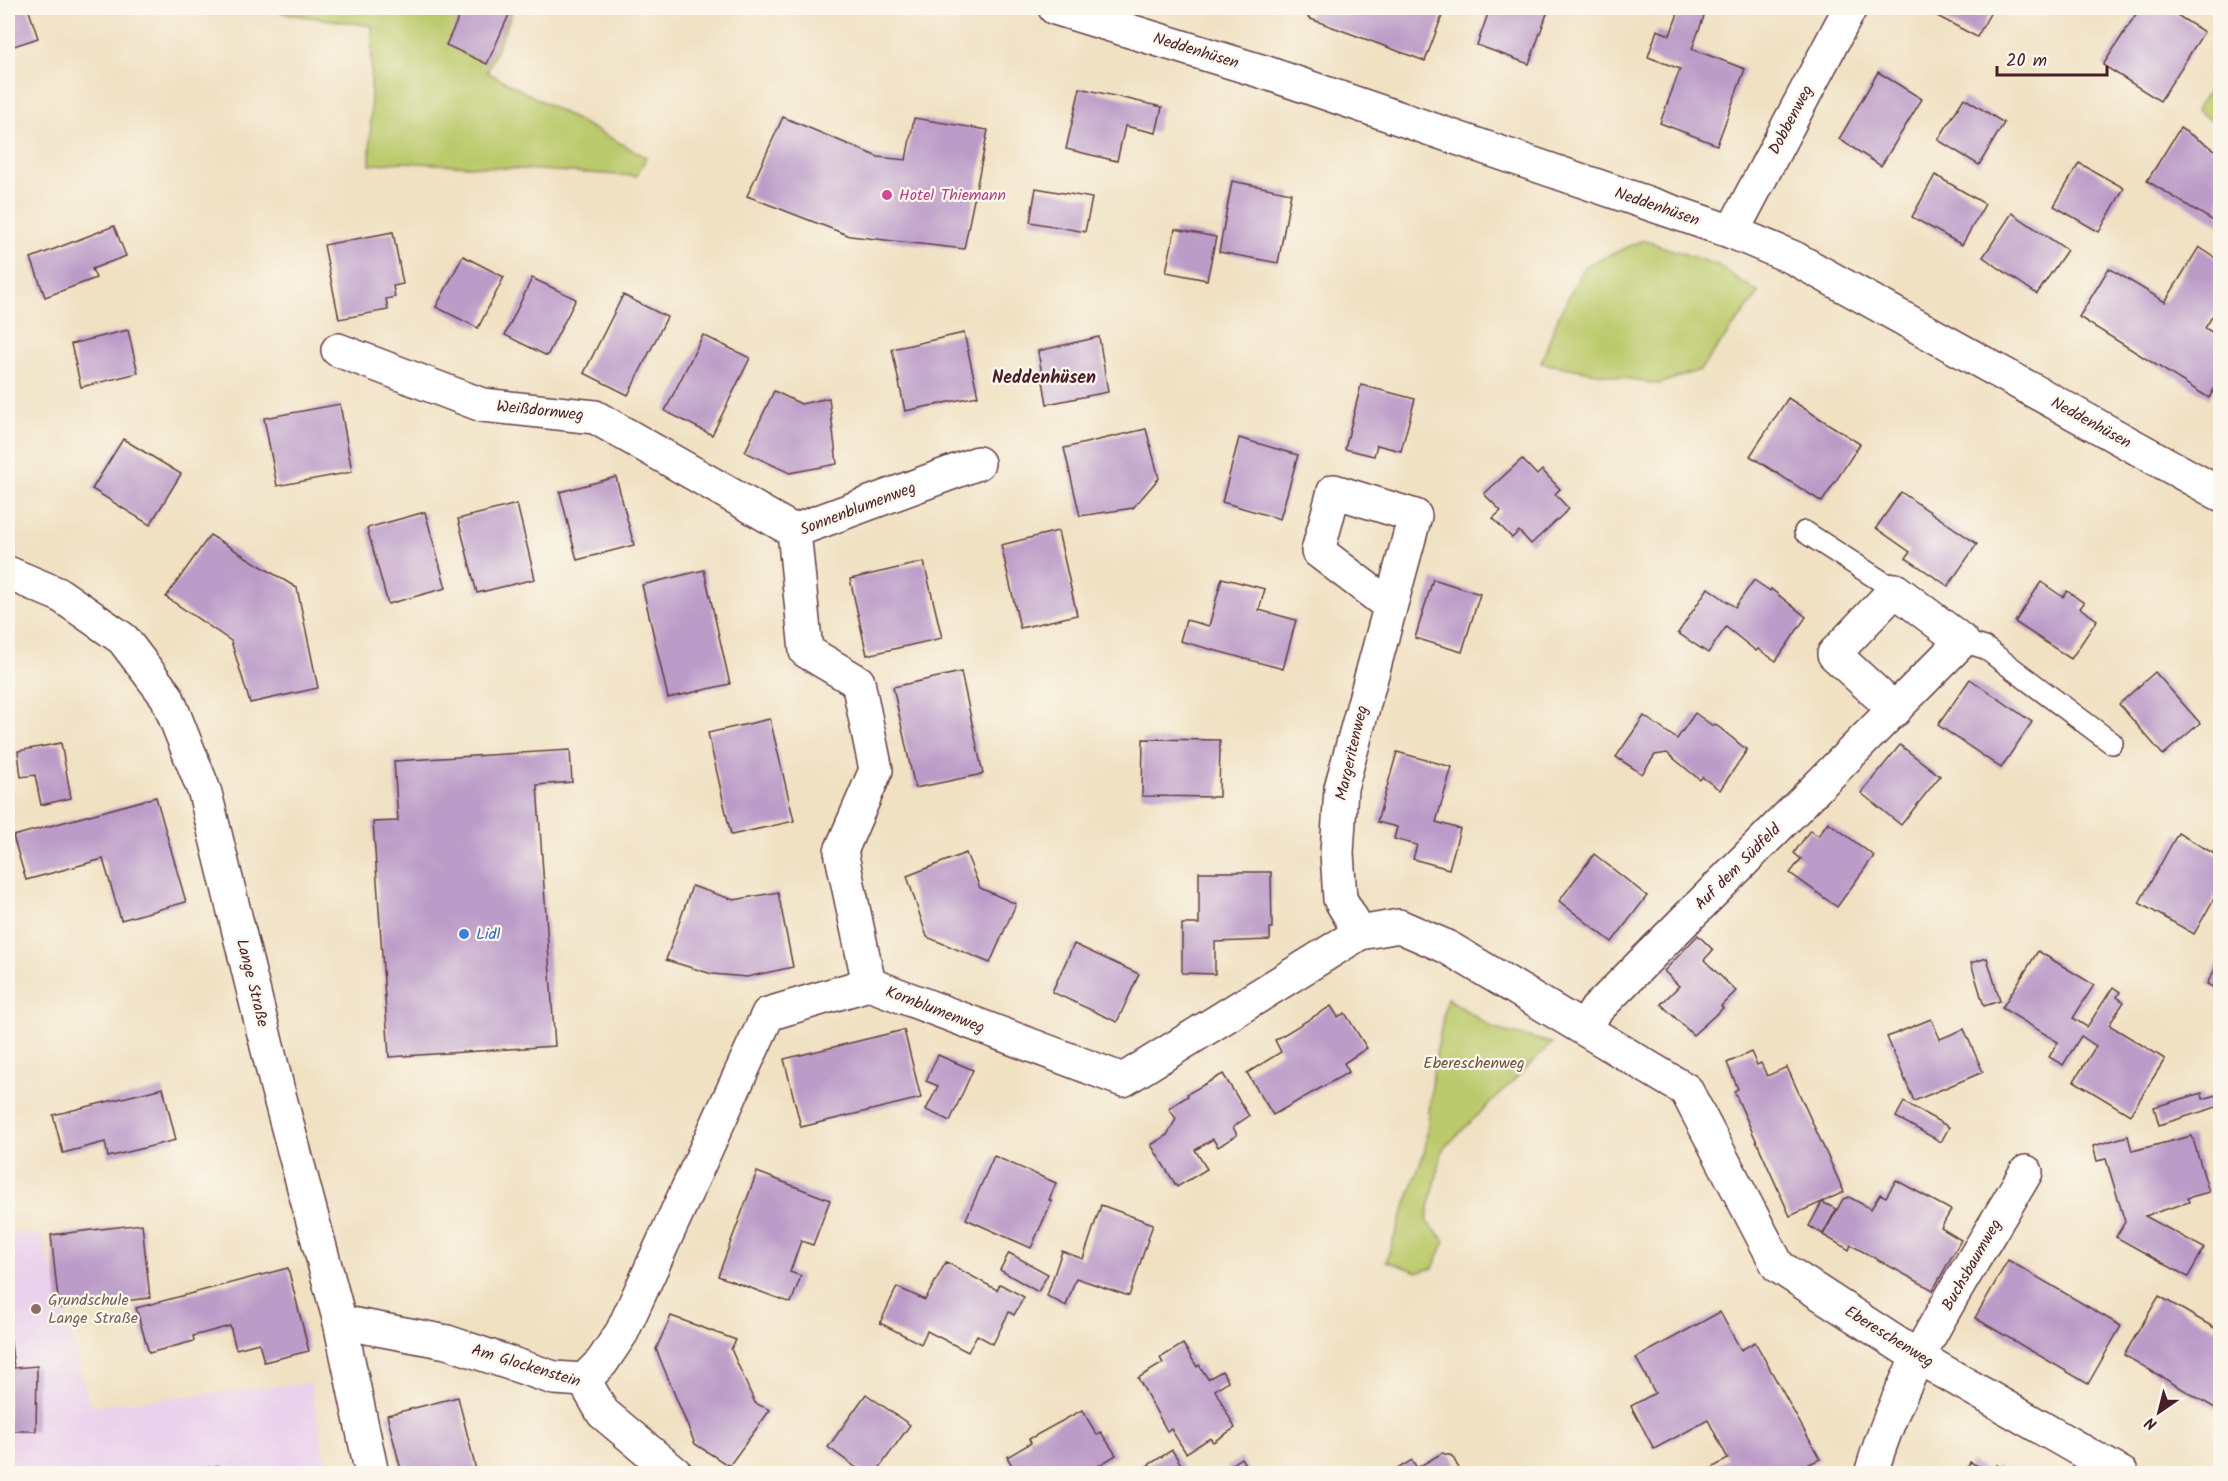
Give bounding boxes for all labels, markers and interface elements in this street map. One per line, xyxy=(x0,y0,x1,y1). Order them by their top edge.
street label: Neddenhüsen xyxy=(1150,26,1242,76)
scale bar xyxy=(1997,39,2106,77)
text: 20 m xyxy=(2006,47,2047,76)
street label: Dobbenweg xyxy=(1762,81,1820,159)
street label: Neddenhüsen xyxy=(1611,181,1703,233)
place label: Hotel Thiemann xyxy=(899,183,1006,208)
marker: Hotel Thiemann xyxy=(880,188,894,202)
district label: Neddenhüsen xyxy=(992,364,1096,393)
street label: Neddenhüsen xyxy=(2046,391,2136,455)
street label: Weißdornweg xyxy=(495,394,585,428)
street label: Sonnenblumenweg xyxy=(796,475,920,543)
street label: Margeritenweg xyxy=(1329,703,1375,803)
street label: Auf dem Südfeld xyxy=(1689,817,1788,916)
place label: Lidl xyxy=(476,922,501,947)
marker: Lidl xyxy=(457,927,471,941)
street label: Lange Straße xyxy=(229,936,275,1030)
street label: Kornblumenweg xyxy=(882,980,988,1040)
park label: Ebereschenweg xyxy=(1423,1051,1525,1076)
street label: Buchsbaumweg xyxy=(1936,1214,2008,1316)
place label: Grundschule Lange Straße xyxy=(48,1288,138,1331)
street label: Ebereschenweg xyxy=(1839,1300,1939,1374)
marker: Grundschule Lange Straße xyxy=(29,1302,43,1316)
street label: Am Glockenstein xyxy=(468,1338,584,1394)
north arrow xyxy=(2129,1382,2189,1442)
text: N xyxy=(2140,1410,2163,1436)

